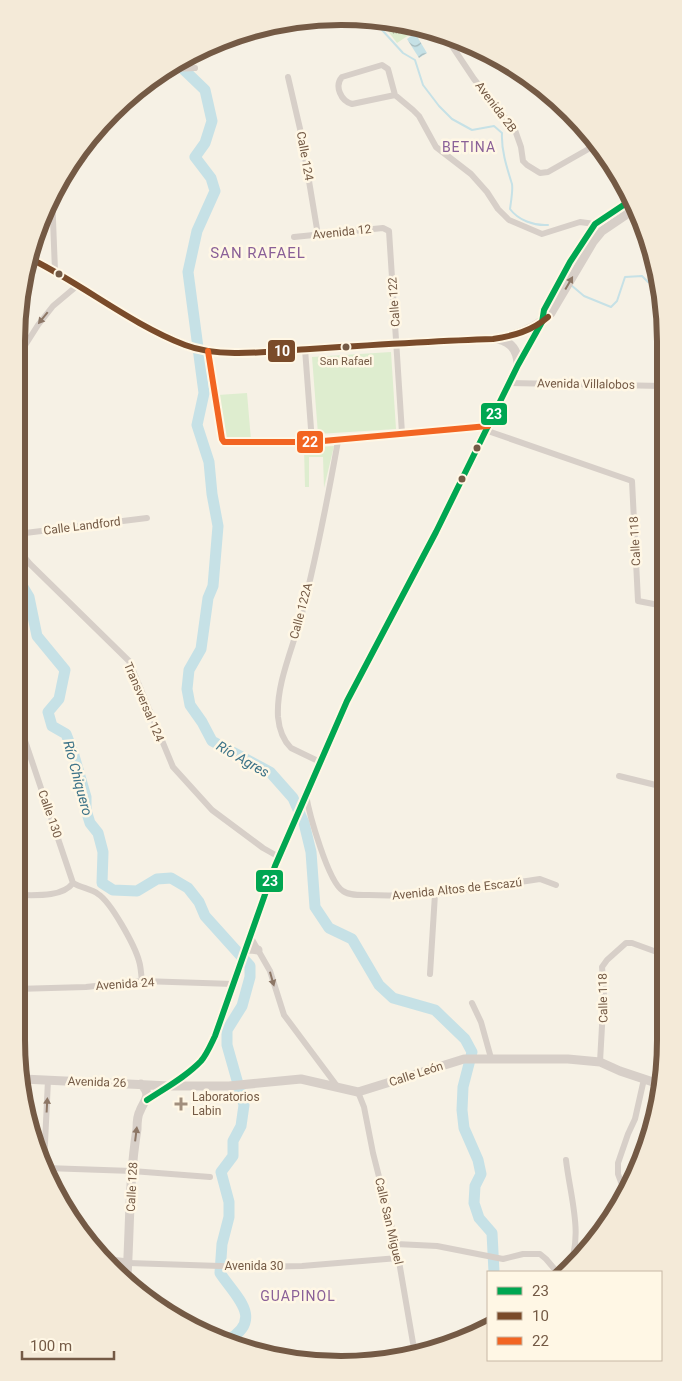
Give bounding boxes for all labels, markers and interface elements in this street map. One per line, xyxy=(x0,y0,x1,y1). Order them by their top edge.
street label: Avenida 2B xyxy=(472,79,520,135)
street label: Calle 124 xyxy=(294,130,316,182)
district label: BETINA xyxy=(442,139,496,155)
street label: Avenida 12 xyxy=(312,222,372,242)
district label: SAN RAFAEL xyxy=(210,244,306,262)
unlabelled marker xyxy=(54,269,64,279)
street label: Calle 122 xyxy=(385,276,403,327)
one-way arrow xyxy=(565,276,574,289)
one-way arrow xyxy=(38,311,49,324)
line badge: 10 xyxy=(267,339,296,363)
marker: San Rafael xyxy=(341,342,351,352)
text: 10 xyxy=(274,343,290,359)
place label: San Rafael xyxy=(320,355,372,368)
street label: Avenida Villalobos xyxy=(537,376,635,392)
line badge: 23 xyxy=(480,402,508,426)
text: 23 xyxy=(486,406,502,422)
line badge: 22 xyxy=(296,430,324,454)
text: 22 xyxy=(302,434,318,450)
unlabelled marker xyxy=(472,443,482,453)
unlabelled marker xyxy=(457,474,467,484)
street label: Calle Landford xyxy=(43,514,121,538)
street label: Calle 118 xyxy=(627,516,643,566)
street label: Calle 122A xyxy=(287,581,315,641)
street label: Transversal 124 xyxy=(121,660,167,744)
water label: Río Agres xyxy=(214,738,272,780)
water label: Río Chiquero xyxy=(60,739,96,818)
street label: Calle 130 xyxy=(35,788,65,840)
line badge: 23 xyxy=(255,869,284,893)
text: 23 xyxy=(262,873,278,889)
street label: Avenida Altos de Escazú xyxy=(391,875,523,903)
one-way arrow xyxy=(269,972,277,987)
street label: Calle 118 xyxy=(596,973,610,1023)
street label: Avenida 24 xyxy=(95,975,155,993)
street label: Calle León xyxy=(387,1059,445,1089)
street label: Avenida 26 xyxy=(67,1074,127,1090)
place label: Laboratorios Labin xyxy=(192,1090,260,1118)
one-way arrow xyxy=(43,1096,51,1112)
marker: Laboratorios Labin xyxy=(174,1097,188,1111)
one-way arrow xyxy=(132,1126,140,1142)
street label: Calle 128 xyxy=(124,1162,140,1212)
street label: Calle San Miguel xyxy=(372,1176,406,1266)
street label: Avenida 30 xyxy=(225,1259,284,1273)
legend xyxy=(487,1271,662,1361)
text: 23 xyxy=(532,1282,549,1300)
district label: GUAPINOL xyxy=(260,1288,336,1304)
text: 10 xyxy=(532,1307,549,1325)
scale bar xyxy=(22,1328,115,1360)
text: 22 xyxy=(532,1332,549,1350)
text: 100 m xyxy=(30,1337,72,1355)

